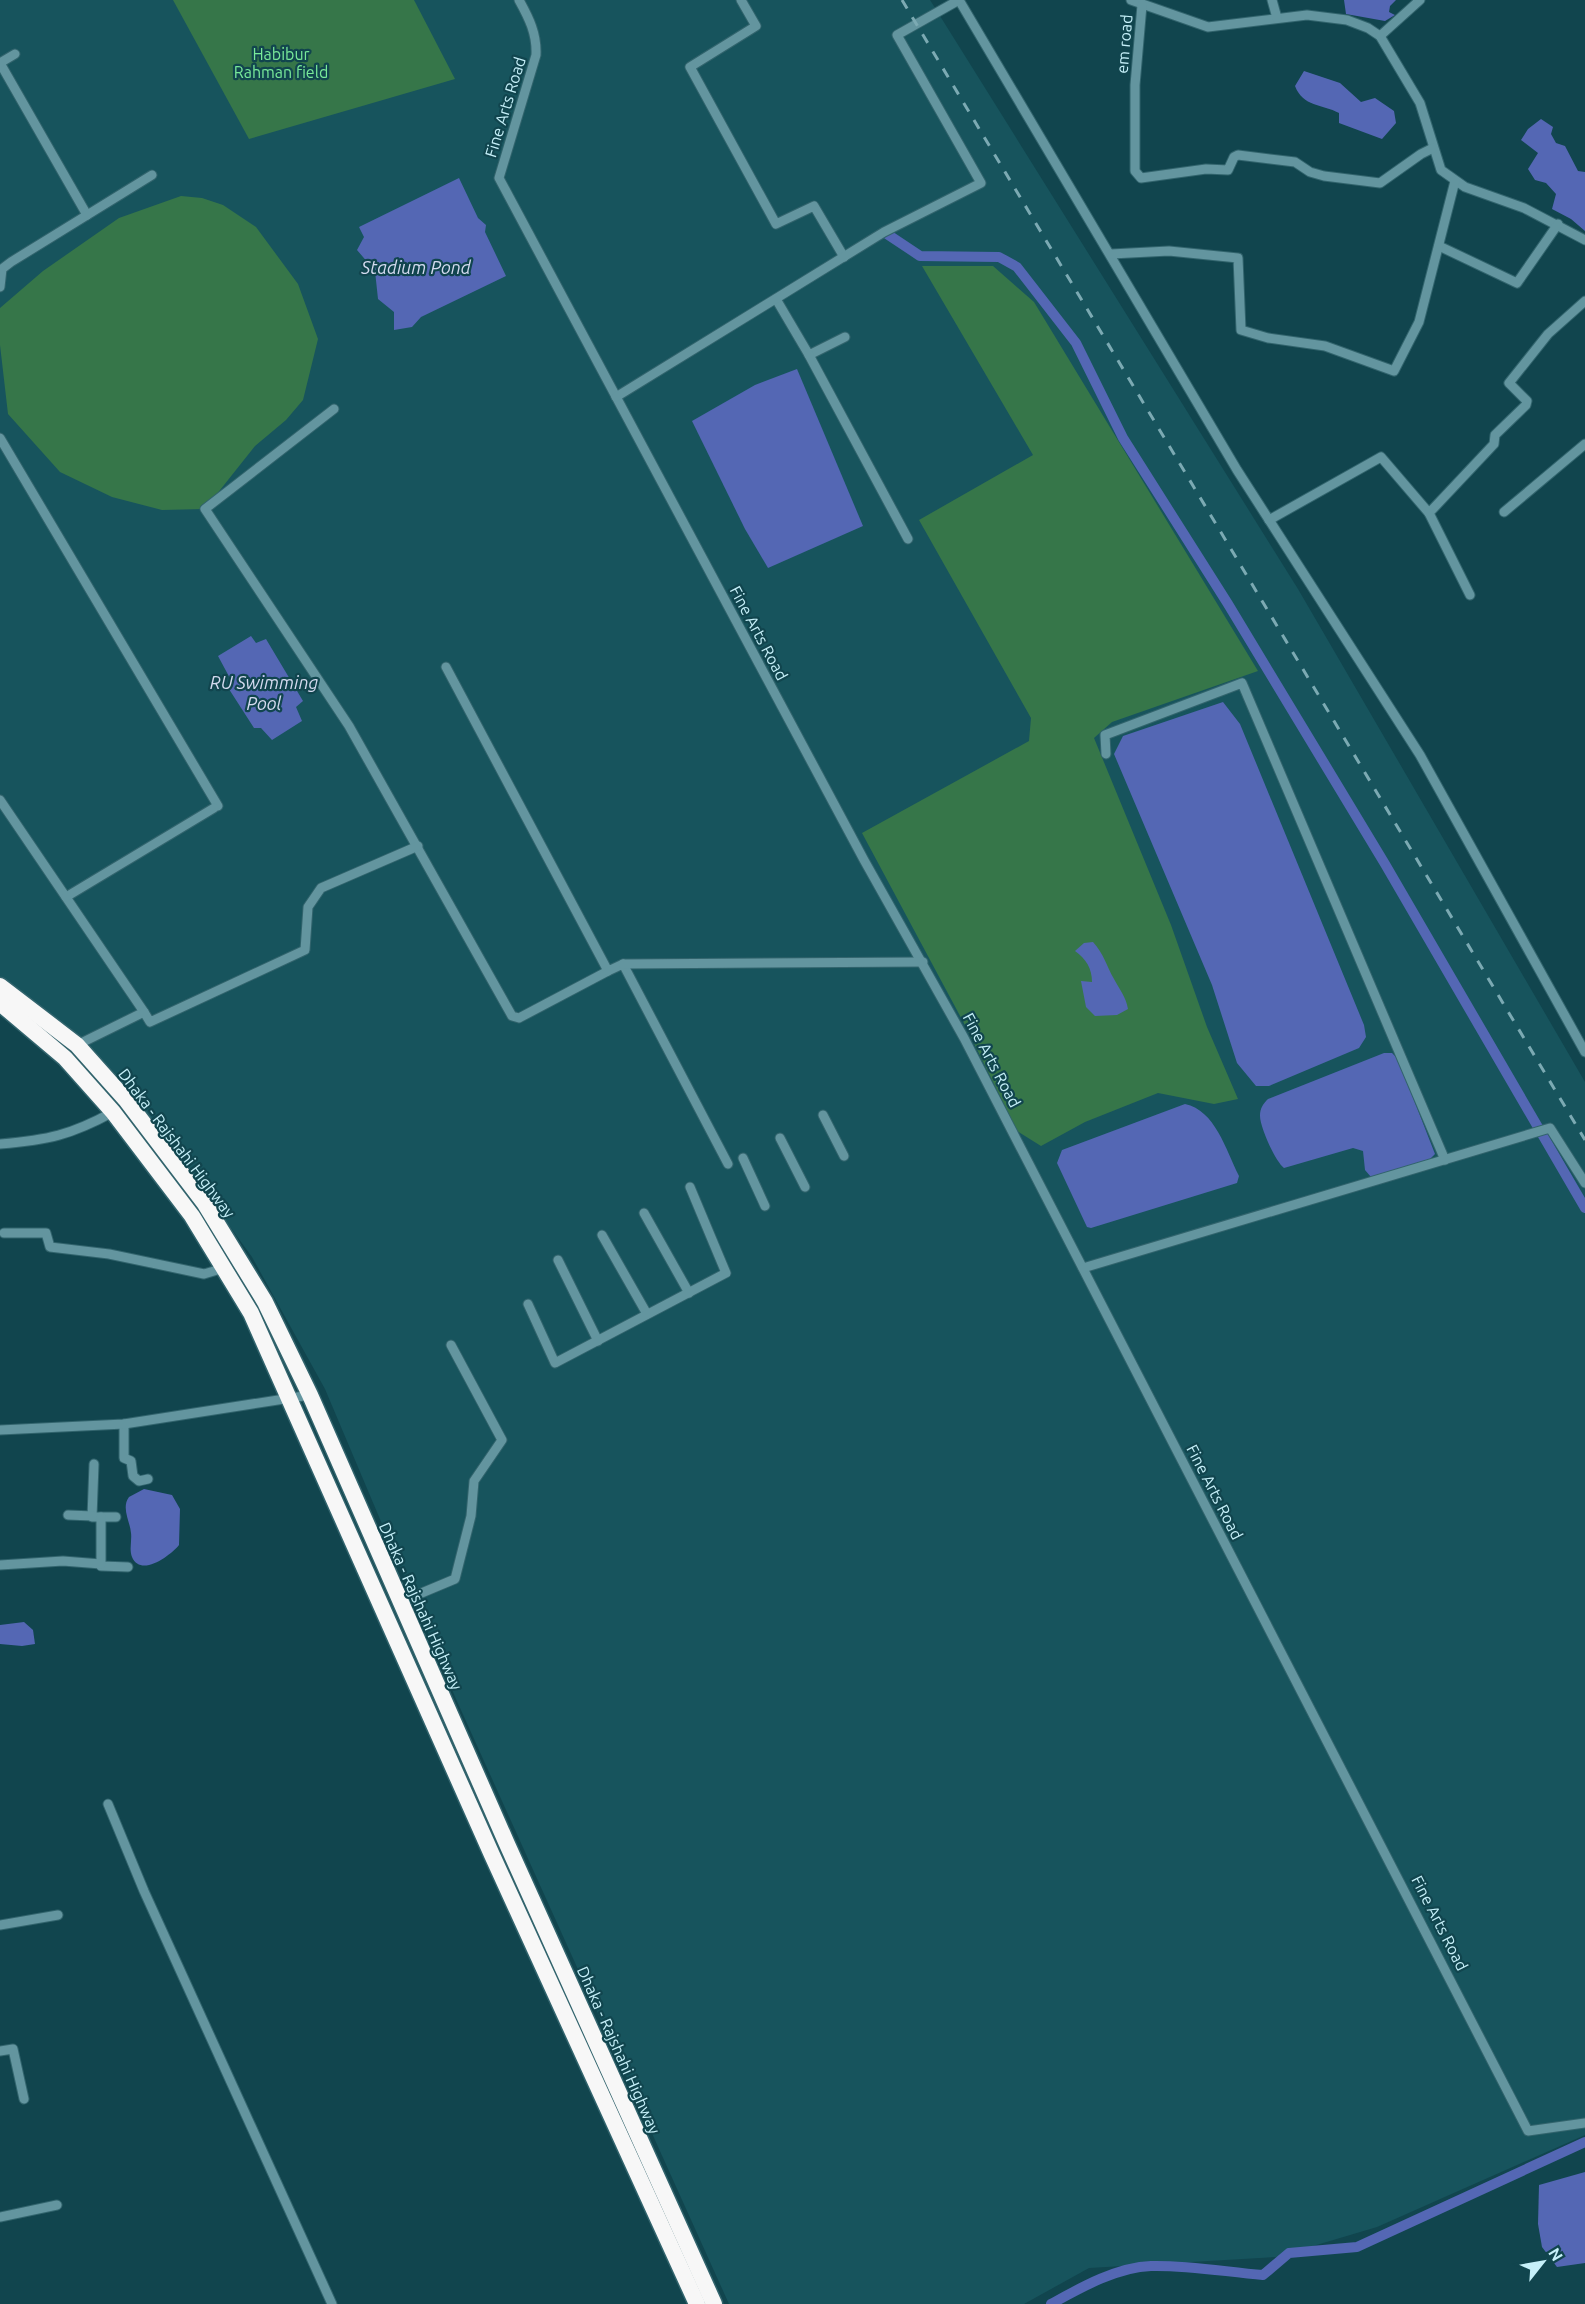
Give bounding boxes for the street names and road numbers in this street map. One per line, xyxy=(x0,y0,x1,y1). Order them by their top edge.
street label: em road xyxy=(1112,14,1136,74)
street label: Fine Arts Road xyxy=(481,55,529,159)
street label: Fine Arts Road xyxy=(727,583,791,683)
street label: Fine Arts Road xyxy=(960,1010,1024,1110)
street label: Dhaka - Rajshahi Highway xyxy=(115,1065,239,1221)
street label: Fine Arts Road xyxy=(1183,1441,1247,1543)
street label: Dhaka - Rajshahi Highway xyxy=(376,1519,466,1693)
street label: Fine Arts Road xyxy=(1408,1872,1472,1974)
street label: Dhaka - Rajshahi Highway xyxy=(574,1963,664,2137)

